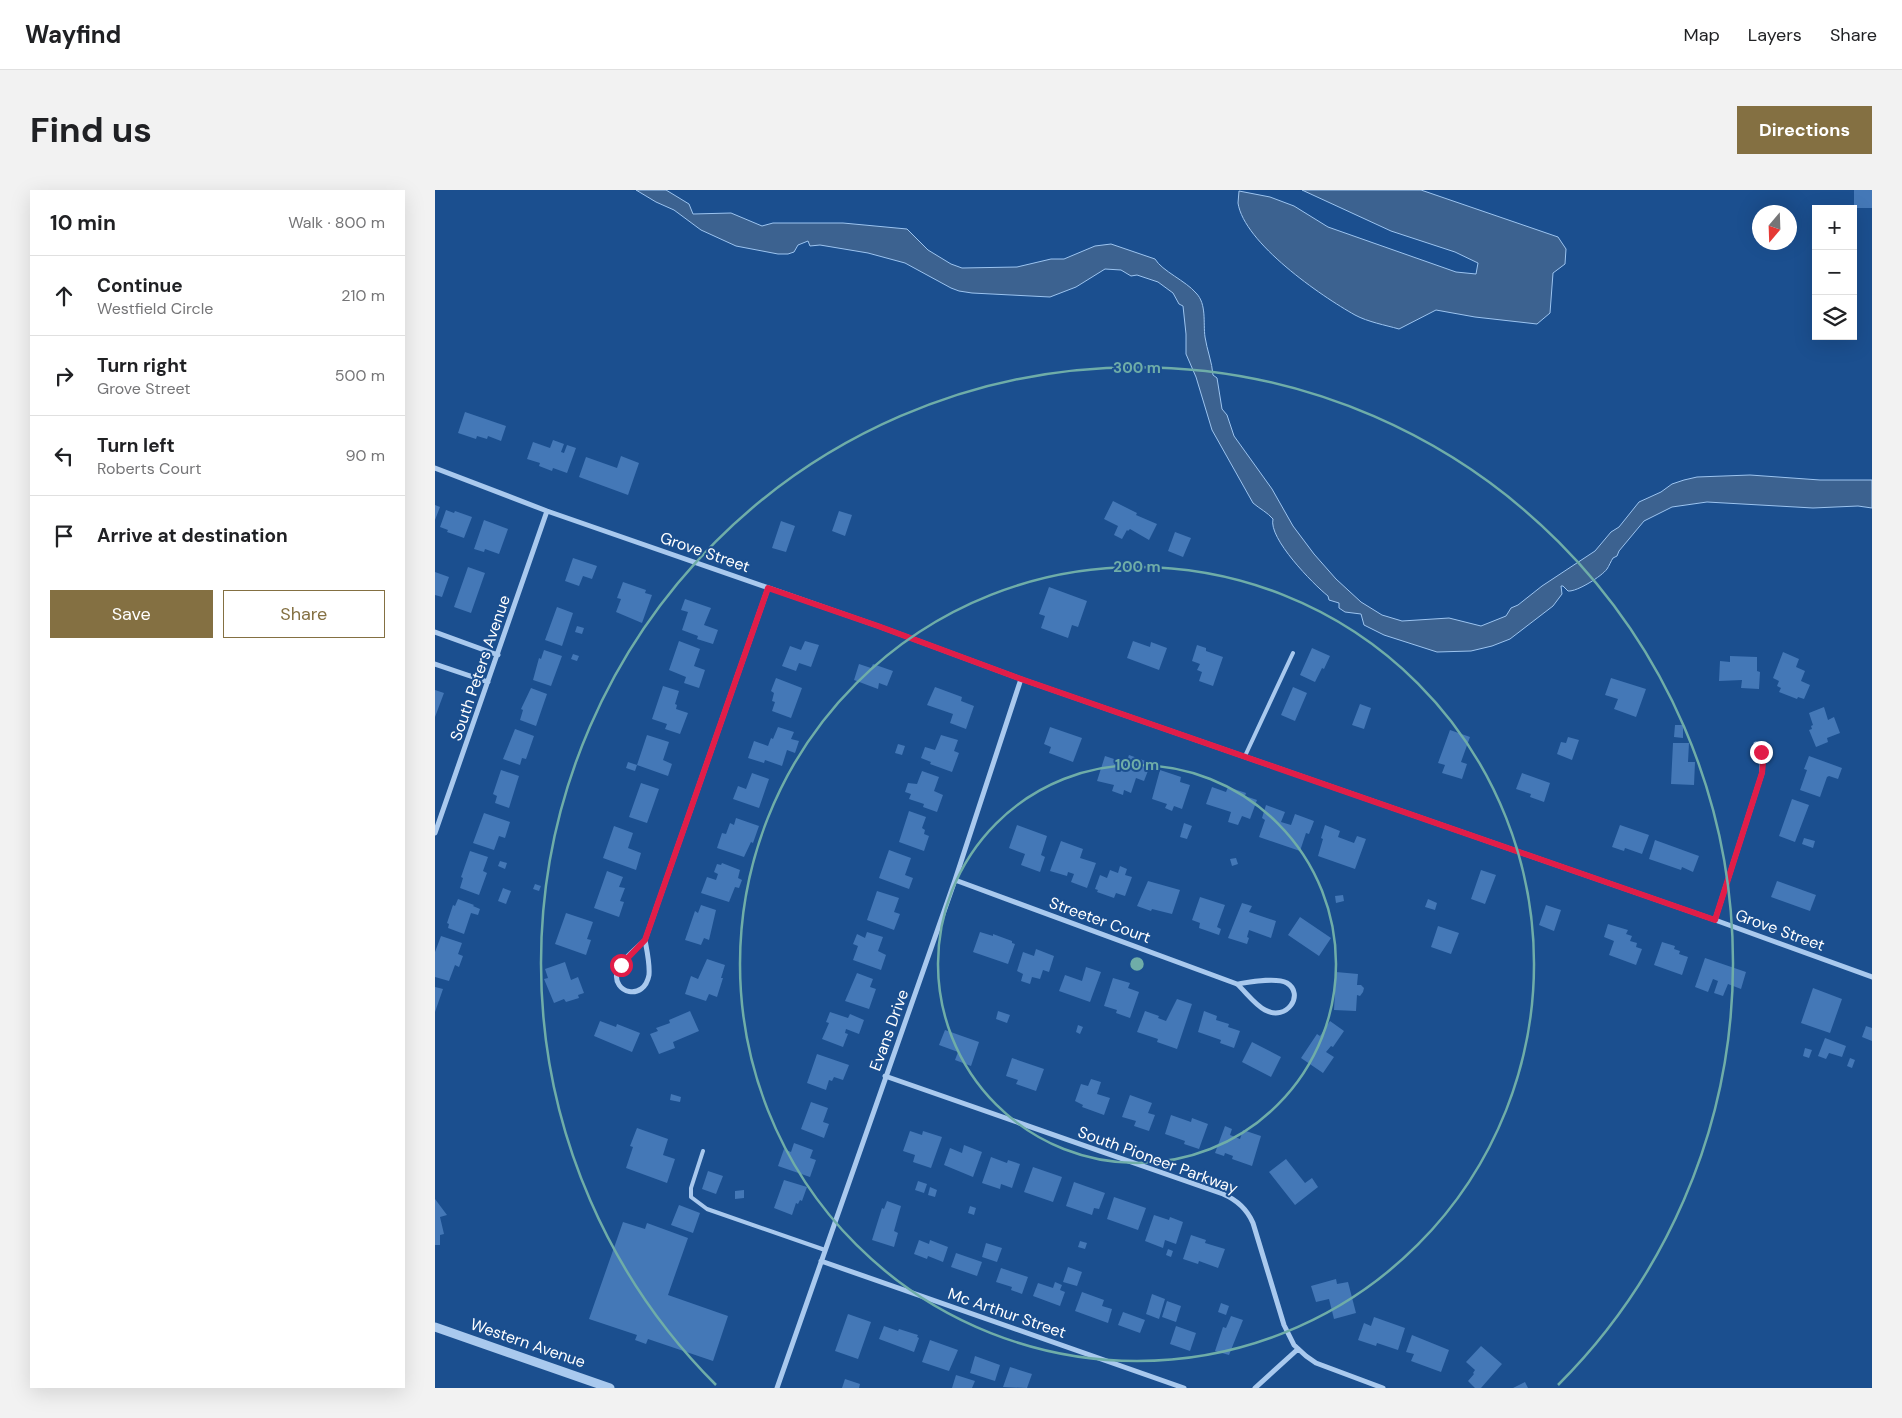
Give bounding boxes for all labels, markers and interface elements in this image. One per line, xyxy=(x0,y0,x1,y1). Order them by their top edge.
text: Wayfind xyxy=(25,19,121,50)
text: Map xyxy=(1684,23,1720,47)
text: Layers xyxy=(1748,23,1802,47)
text: Share xyxy=(1830,23,1877,47)
button: Directions xyxy=(1737,106,1872,154)
text: Find us xyxy=(30,107,152,153)
north arrow xyxy=(1752,205,1797,250)
map controls xyxy=(1812,205,1857,340)
button: + xyxy=(1812,205,1857,250)
text: 10 min xyxy=(50,209,116,237)
text: Walk · 800 m xyxy=(288,212,385,233)
button: − xyxy=(1812,250,1857,295)
text: Continue xyxy=(97,273,183,298)
icon: ahead xyxy=(50,282,78,310)
text: 210 m xyxy=(341,285,385,306)
button: layers xyxy=(1812,295,1857,340)
text: Westfield Circle xyxy=(97,298,213,319)
text: Turn right xyxy=(97,353,187,378)
text: 300 m xyxy=(1113,358,1161,378)
icon: right xyxy=(50,362,78,390)
text: 500 m xyxy=(335,365,385,386)
text: Grove Street xyxy=(97,378,191,399)
text: Turn left xyxy=(97,433,175,458)
icon: left xyxy=(50,442,78,470)
text: 90 m xyxy=(345,445,385,466)
text: Roberts Court xyxy=(97,458,201,479)
icon: arrive xyxy=(50,522,78,550)
text: Arrive at destination xyxy=(97,523,288,548)
street label: Grove Street xyxy=(657,527,753,577)
text: 200 m xyxy=(1113,557,1161,577)
button: Save xyxy=(50,590,213,638)
button: Share xyxy=(223,590,385,638)
street label: South Peters Avenue xyxy=(445,592,515,744)
route end xyxy=(1750,741,1773,764)
text: 100 m xyxy=(1115,755,1159,775)
street label: Streeter Court xyxy=(1046,892,1154,948)
street label: Grove Street xyxy=(1732,904,1828,956)
route start xyxy=(610,954,633,977)
centre of rings xyxy=(1128,955,1146,973)
street label: Evans Drive xyxy=(865,986,913,1074)
street label: South Pioneer Parkway xyxy=(1075,1121,1241,1199)
street label: Mc Arthur Street xyxy=(945,1283,1069,1343)
street label: Western Avenue xyxy=(468,1313,588,1373)

